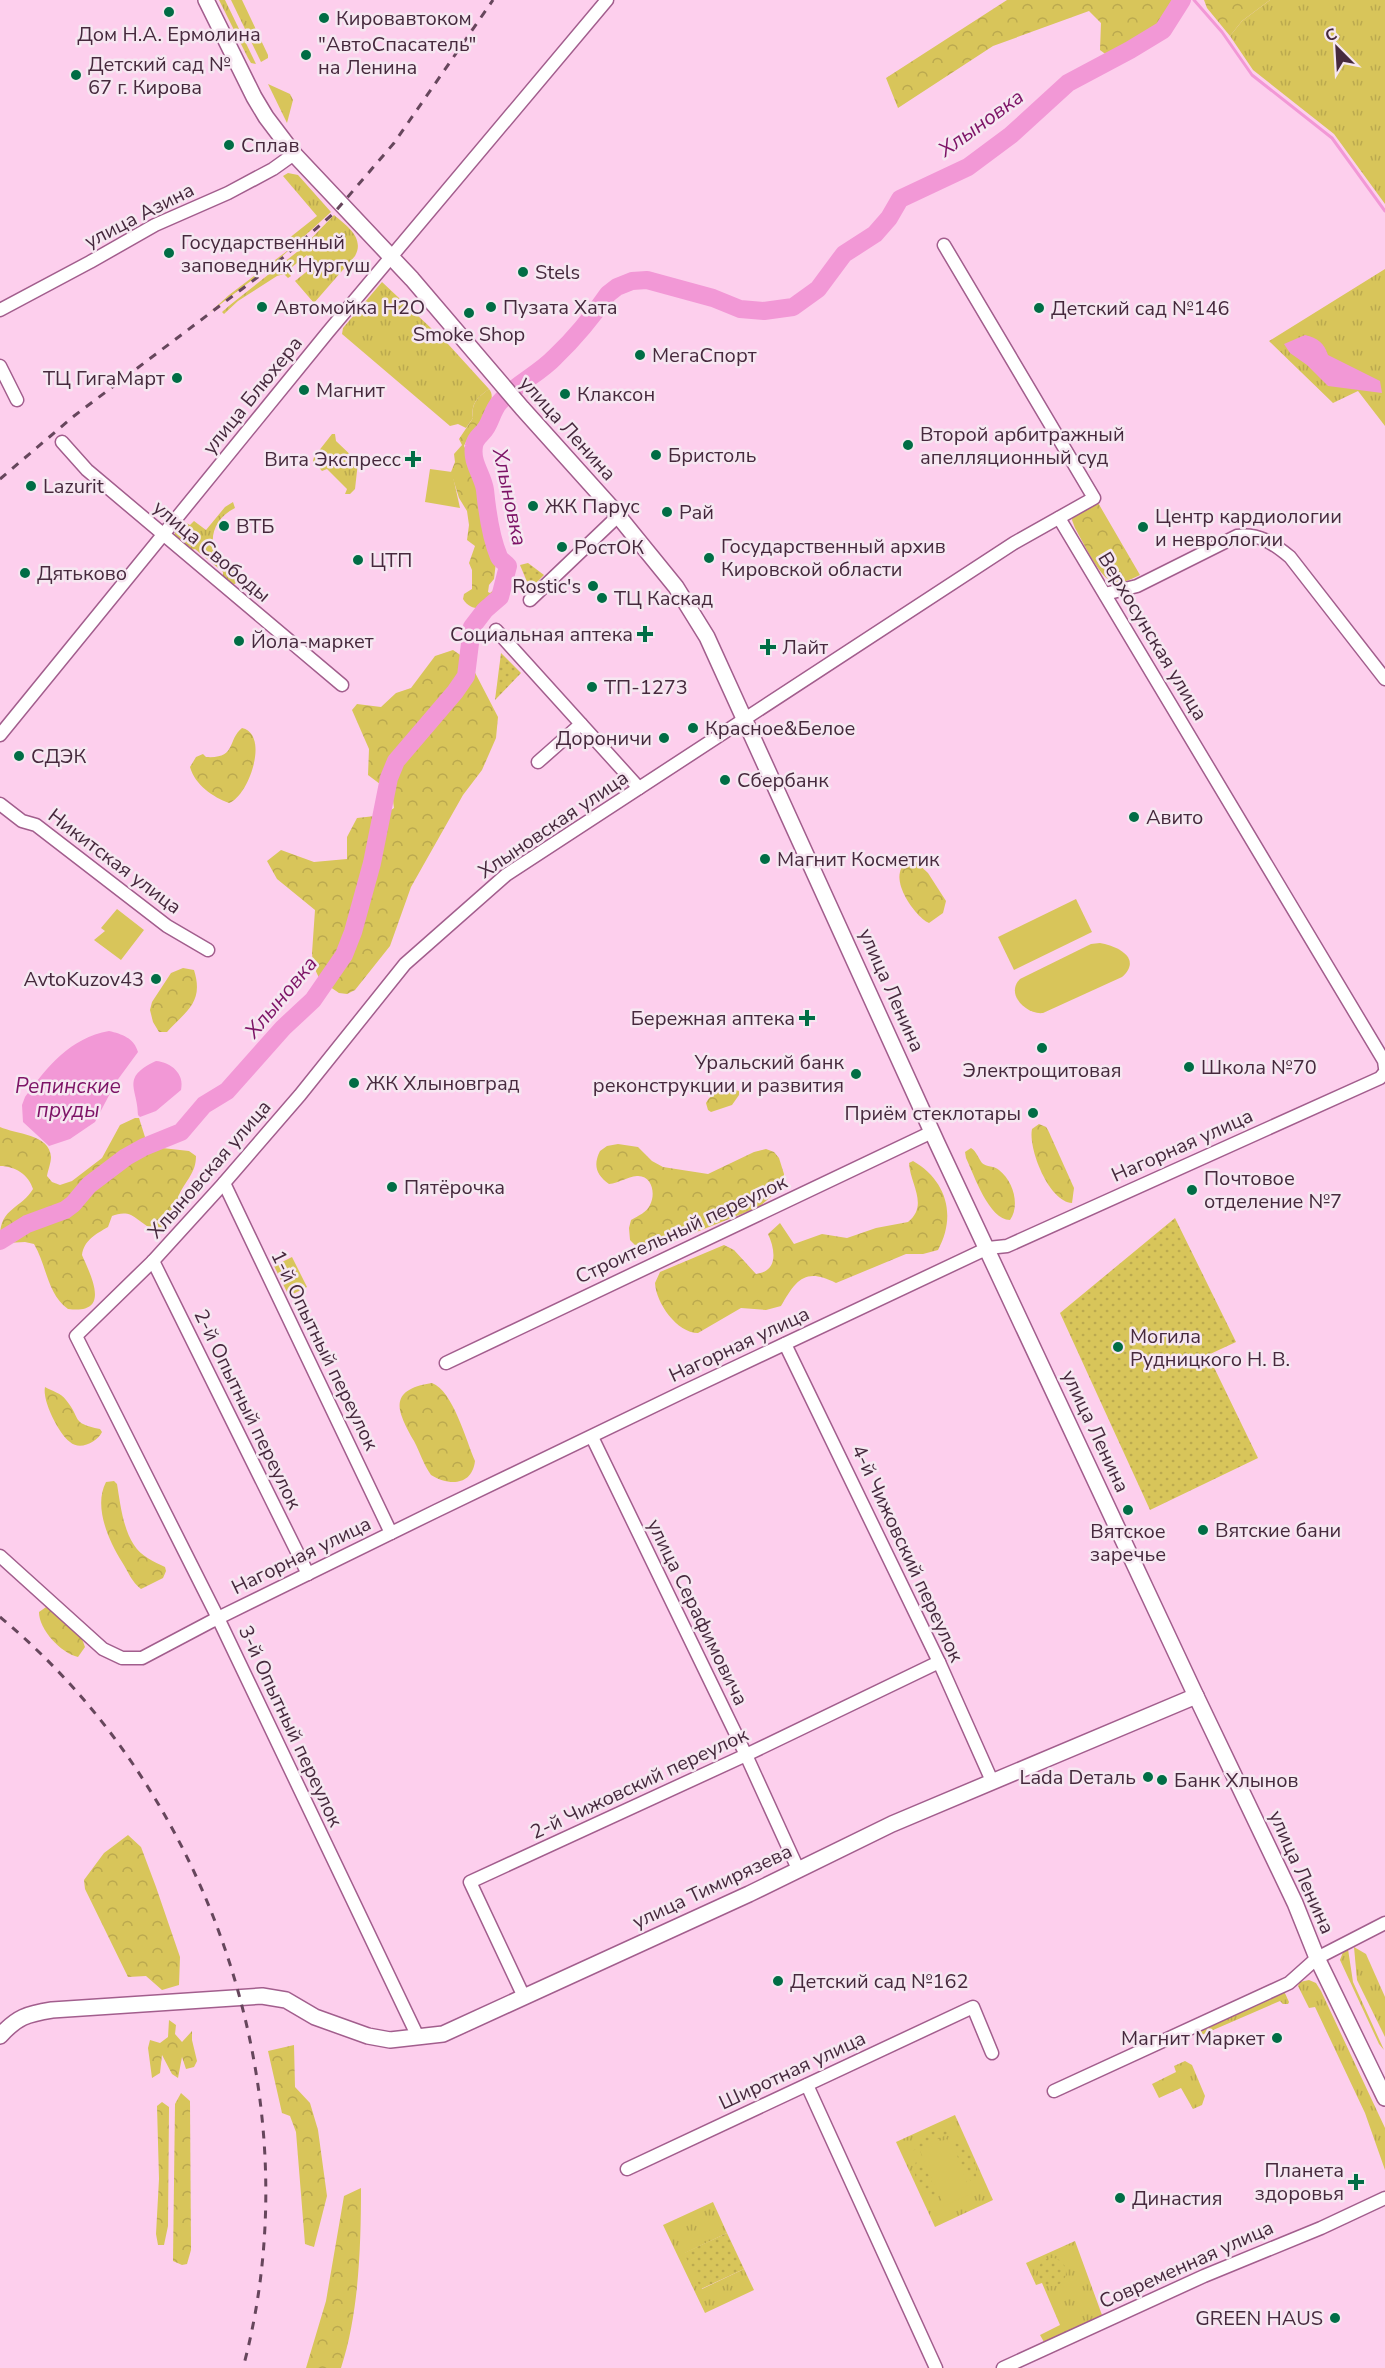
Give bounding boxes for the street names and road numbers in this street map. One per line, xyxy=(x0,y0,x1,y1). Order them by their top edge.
street label: улица Азина xyxy=(80,176,199,255)
street label: улица Блюхера xyxy=(196,331,308,460)
street label: улица Ленина xyxy=(513,370,622,487)
street label: улица Свободы xyxy=(147,494,276,609)
street label: Верхосунская улица xyxy=(1092,547,1214,725)
street label: Хлыновская улица xyxy=(473,764,634,885)
street label: Никитская улица xyxy=(43,802,187,920)
street label: улица Ленина xyxy=(852,924,931,1056)
street label: Хлыновская улица xyxy=(142,1094,277,1244)
street label: Нагорная улица xyxy=(1107,1102,1257,1189)
street label: Строительный переулок xyxy=(571,1168,792,1290)
street label: 1-й Опытный переулок xyxy=(264,1246,385,1455)
street label: Нагорная улица xyxy=(665,1300,814,1389)
street label: 2-й Опытный переулок xyxy=(187,1305,308,1514)
street label: улица Ленина xyxy=(1055,1365,1136,1497)
street label: 4-й Чижовский переулок xyxy=(845,1440,970,1667)
street label: Нагорная улица xyxy=(227,1510,375,1601)
street label: улица Серафимовича xyxy=(641,1515,754,1710)
street label: 3-й Опытный переулок xyxy=(232,1621,349,1832)
street label: 2-й Чижовский переулок xyxy=(526,1721,753,1846)
street label: улица Ленина xyxy=(1262,1806,1341,1938)
street label: улица Тимирязева xyxy=(628,1838,796,1935)
street label: Широтная улица xyxy=(714,2025,870,2116)
street label: Современная улица xyxy=(1095,2214,1278,2315)

